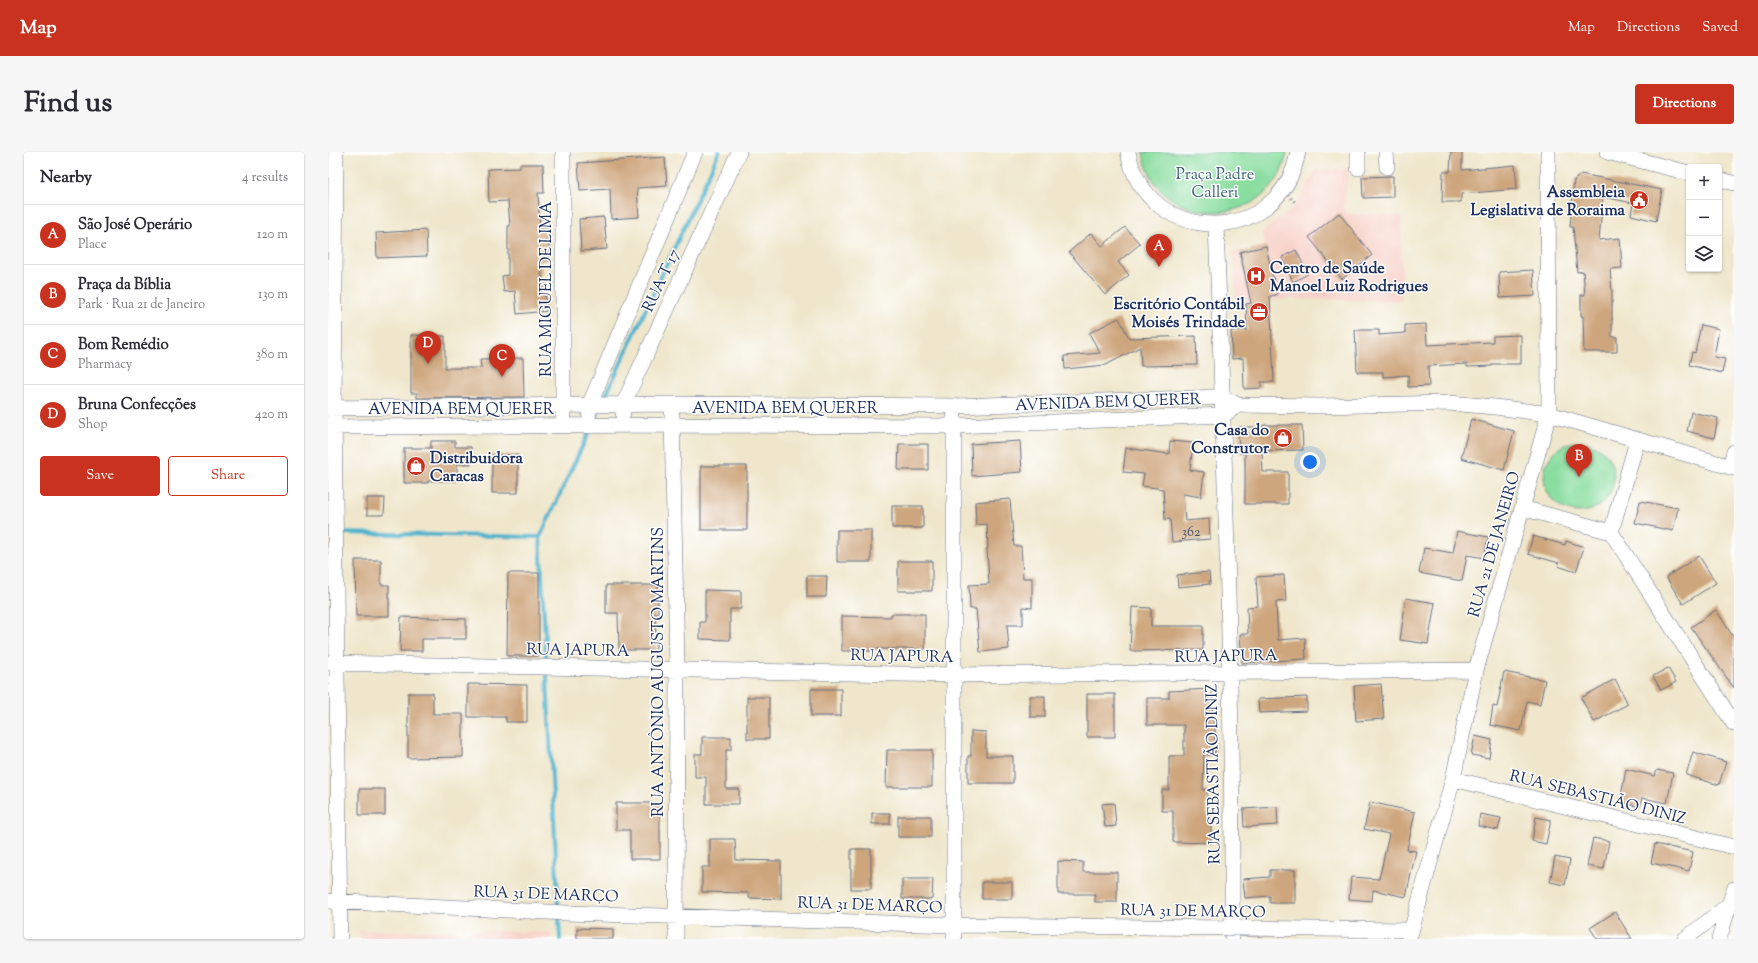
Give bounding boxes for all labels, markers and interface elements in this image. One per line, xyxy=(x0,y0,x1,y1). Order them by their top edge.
text: Map xyxy=(20,15,57,42)
text: Map xyxy=(1568,18,1595,38)
text: Directions xyxy=(1617,18,1680,38)
text: Saved xyxy=(1702,18,1738,38)
text: Find us xyxy=(24,84,112,124)
button: Directions xyxy=(1635,84,1734,124)
park label: Praça Padre Calleri xyxy=(1176,164,1254,205)
map controls xyxy=(1686,164,1722,272)
button: + xyxy=(1686,164,1722,200)
text: Nearby xyxy=(40,166,92,190)
text: 4 results xyxy=(242,169,288,187)
place label: Assembleia Legislativa de Roraima xyxy=(1470,182,1626,223)
public building icon: Assembleia Legislativa de Roraima xyxy=(1628,189,1650,211)
button: − xyxy=(1686,200,1722,236)
street label: RUA MIGUEL DE LIMA xyxy=(536,201,559,377)
text: São José Operário xyxy=(78,215,192,236)
text: A xyxy=(48,226,58,244)
text: 120 m xyxy=(257,226,288,244)
pin: A xyxy=(1146,234,1172,267)
text: Place xyxy=(78,236,107,254)
button: layers xyxy=(1686,236,1722,272)
street label: RUA T 17 xyxy=(638,246,687,316)
place label: Centro de Saúde Manoel Luiz Rodrigues xyxy=(1270,258,1428,299)
hospital icon: Centro de Saúde Manoel Luiz Rodrigues xyxy=(1245,265,1267,287)
text: Praça da Bíblia xyxy=(78,275,171,296)
text: B xyxy=(49,286,57,304)
text: 130 m xyxy=(258,286,288,304)
place label: Escritório Contábil Moisés Trindade xyxy=(1114,294,1246,335)
text: Park · Rua 21 de Janeiro xyxy=(78,296,205,314)
office icon: Escritório Contábil Moisés Trindade xyxy=(1248,301,1270,323)
pin: D xyxy=(415,331,441,364)
text: Bom Remédio xyxy=(78,335,169,356)
pin: C xyxy=(489,344,515,377)
text: C xyxy=(48,346,58,364)
text: 380 m xyxy=(256,346,288,364)
text: Pharmacy xyxy=(78,356,132,374)
street label: AVENIDA BEM QUERER xyxy=(1015,389,1202,418)
text: Bruna Confecções xyxy=(78,395,196,416)
street label: AVENIDA BEM QUERER xyxy=(692,398,879,421)
street label: AVENIDA BEM QUERER xyxy=(368,399,555,422)
text: D xyxy=(48,406,58,424)
text: 420 m xyxy=(255,406,288,424)
text: Shop xyxy=(78,416,107,434)
place label: Casa do Construtor xyxy=(1191,420,1270,461)
shop icon: Casa do Construtor xyxy=(1272,427,1294,449)
pin: B xyxy=(1566,444,1592,477)
place label: Distribuidora Caracas xyxy=(430,448,523,489)
your location xyxy=(1300,452,1320,472)
shop icon: Distribuidora Caracas xyxy=(405,455,427,477)
button: Save xyxy=(40,456,160,496)
button: Share xyxy=(168,456,288,496)
street label: RUA 21 DE JANEIRO xyxy=(1464,469,1527,620)
house number: 362 xyxy=(1182,523,1201,543)
street label: RUA ANTÔNIO AUGUSTO MARTINS xyxy=(648,527,671,817)
street label: RUA JAPURA xyxy=(526,639,630,664)
street label: RUA JAPURA xyxy=(850,645,954,670)
street label: RUA JAPURA xyxy=(1174,645,1278,670)
street label: RUA SEBASTIÃO DINIZ xyxy=(1201,683,1228,865)
street label: RUA SEBASTIÃO DINIZ xyxy=(1507,765,1688,831)
street label: RUA 31 DE MARÇO xyxy=(473,881,619,910)
street label: RUA 31 DE MARÇO xyxy=(797,892,943,921)
street label: RUA 31 DE MARÇO xyxy=(1120,900,1266,925)

